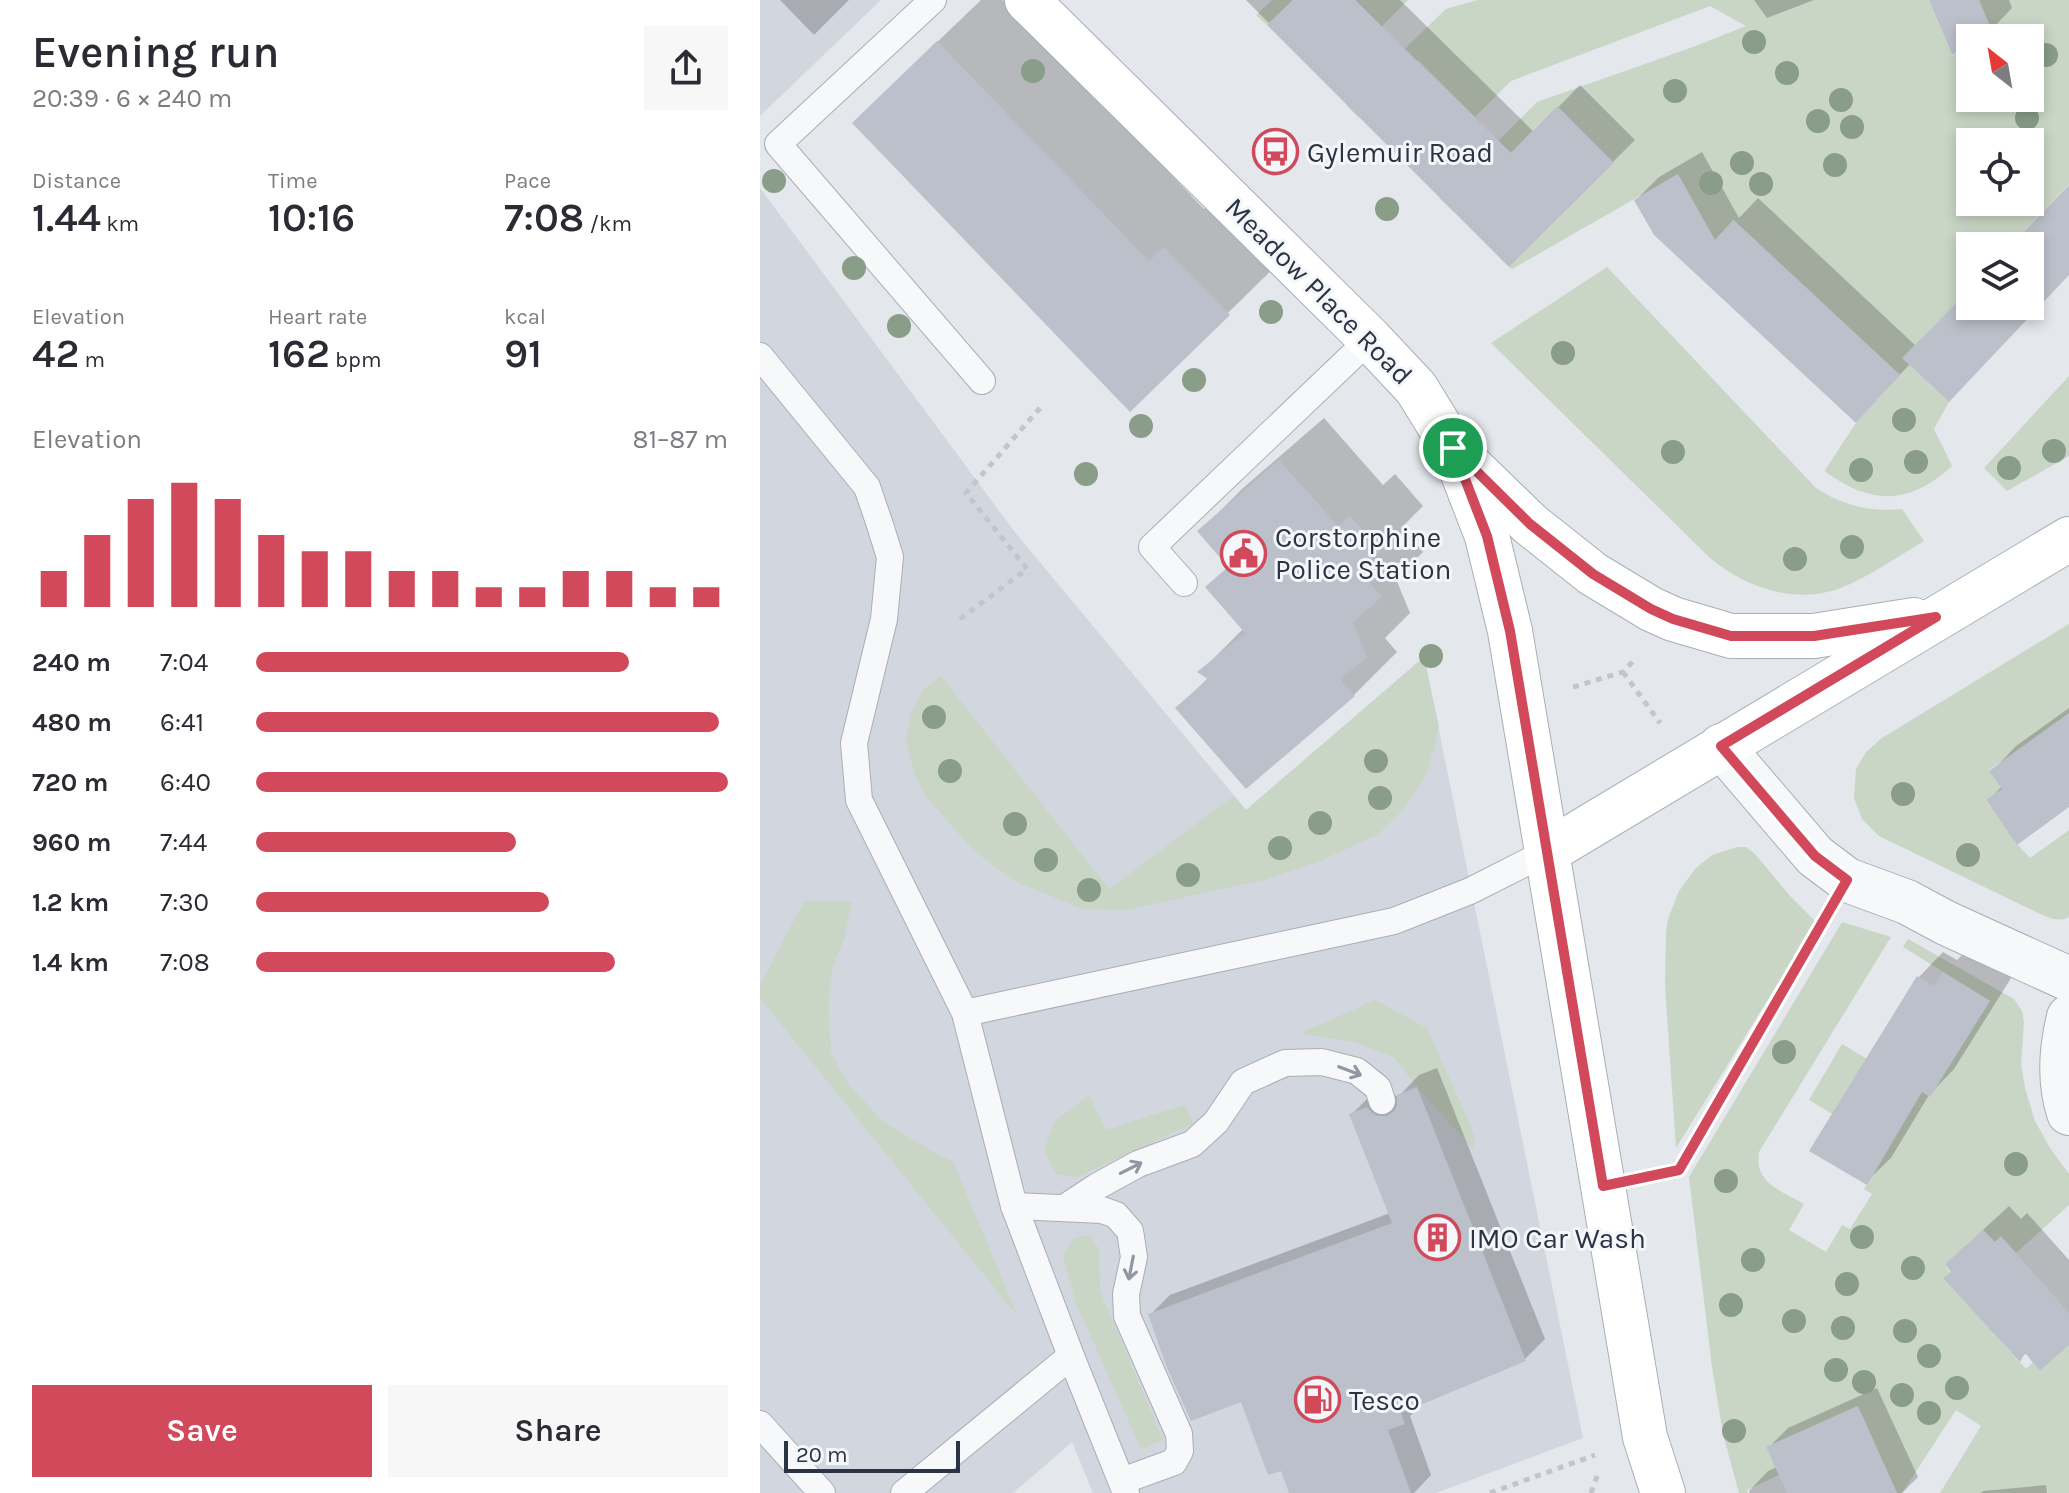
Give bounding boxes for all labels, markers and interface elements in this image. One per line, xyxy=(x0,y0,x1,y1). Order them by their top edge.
north arrow xyxy=(1956,24,2044,112)
map controls xyxy=(1956,24,2044,320)
button: share xyxy=(644,26,728,110)
text: Evening run xyxy=(32,27,279,78)
text: 20:39 · 6 × 240 m xyxy=(32,83,232,114)
bus stop icon: Gylemuir Road xyxy=(1252,128,1300,176)
button: locate xyxy=(1956,128,2044,216)
place label: Gylemuir Road xyxy=(1307,136,1493,169)
text: Distance xyxy=(32,168,121,194)
text: Time xyxy=(268,168,317,194)
text: Pace xyxy=(504,168,551,194)
street label: Meadow Place Road xyxy=(1219,191,1419,391)
text: 1.44 xyxy=(32,194,101,241)
text: 10:16 xyxy=(268,194,355,241)
text: 7:08 xyxy=(504,194,584,241)
text: km xyxy=(101,211,139,237)
text: /km xyxy=(584,211,632,237)
button: layers xyxy=(1956,232,2044,320)
text: Elevation xyxy=(32,304,125,330)
text: Heart rate xyxy=(268,304,367,330)
text: kcal xyxy=(504,304,546,330)
text: 42 xyxy=(32,330,79,377)
text: 162 xyxy=(268,330,330,377)
text: 91 xyxy=(504,330,542,377)
text: m xyxy=(79,347,105,373)
text: bpm xyxy=(330,347,382,373)
pin xyxy=(1419,414,1487,482)
text: Elevation xyxy=(32,424,142,455)
text: 81–87 m xyxy=(632,424,728,455)
icon: arrive xyxy=(1431,426,1475,470)
place label: Corstorphine Police Station xyxy=(1275,521,1451,586)
public building icon: Corstorphine Police Station xyxy=(1220,529,1268,577)
text: 240 m xyxy=(32,647,111,678)
text: 7:04 xyxy=(160,647,208,678)
text: 480 m xyxy=(32,707,112,738)
text: 6:41 xyxy=(160,707,204,738)
text: 720 m xyxy=(32,767,108,798)
text: 6:40 xyxy=(160,767,211,798)
text: 960 m xyxy=(32,827,111,858)
text: 7:44 xyxy=(160,827,207,858)
text: 1.2 km xyxy=(32,887,109,918)
text: 7:30 xyxy=(160,887,209,918)
text: 1.4 km xyxy=(32,947,109,978)
text: 7:08 xyxy=(160,947,210,978)
one-way arrow xyxy=(1337,1065,1362,1079)
one-way arrow xyxy=(1118,1160,1142,1176)
building icon: IMO Car Wash xyxy=(1414,1214,1462,1262)
place label: IMO Car Wash xyxy=(1469,1222,1646,1255)
one-way arrow xyxy=(1123,1255,1138,1280)
fuel station icon: Tesco xyxy=(1294,1376,1342,1424)
place label: Tesco xyxy=(1349,1384,1420,1417)
button: Save xyxy=(32,1385,372,1477)
button: Share xyxy=(388,1385,728,1477)
scale bar xyxy=(784,1437,960,1473)
text: 20 m xyxy=(796,1442,848,1468)

